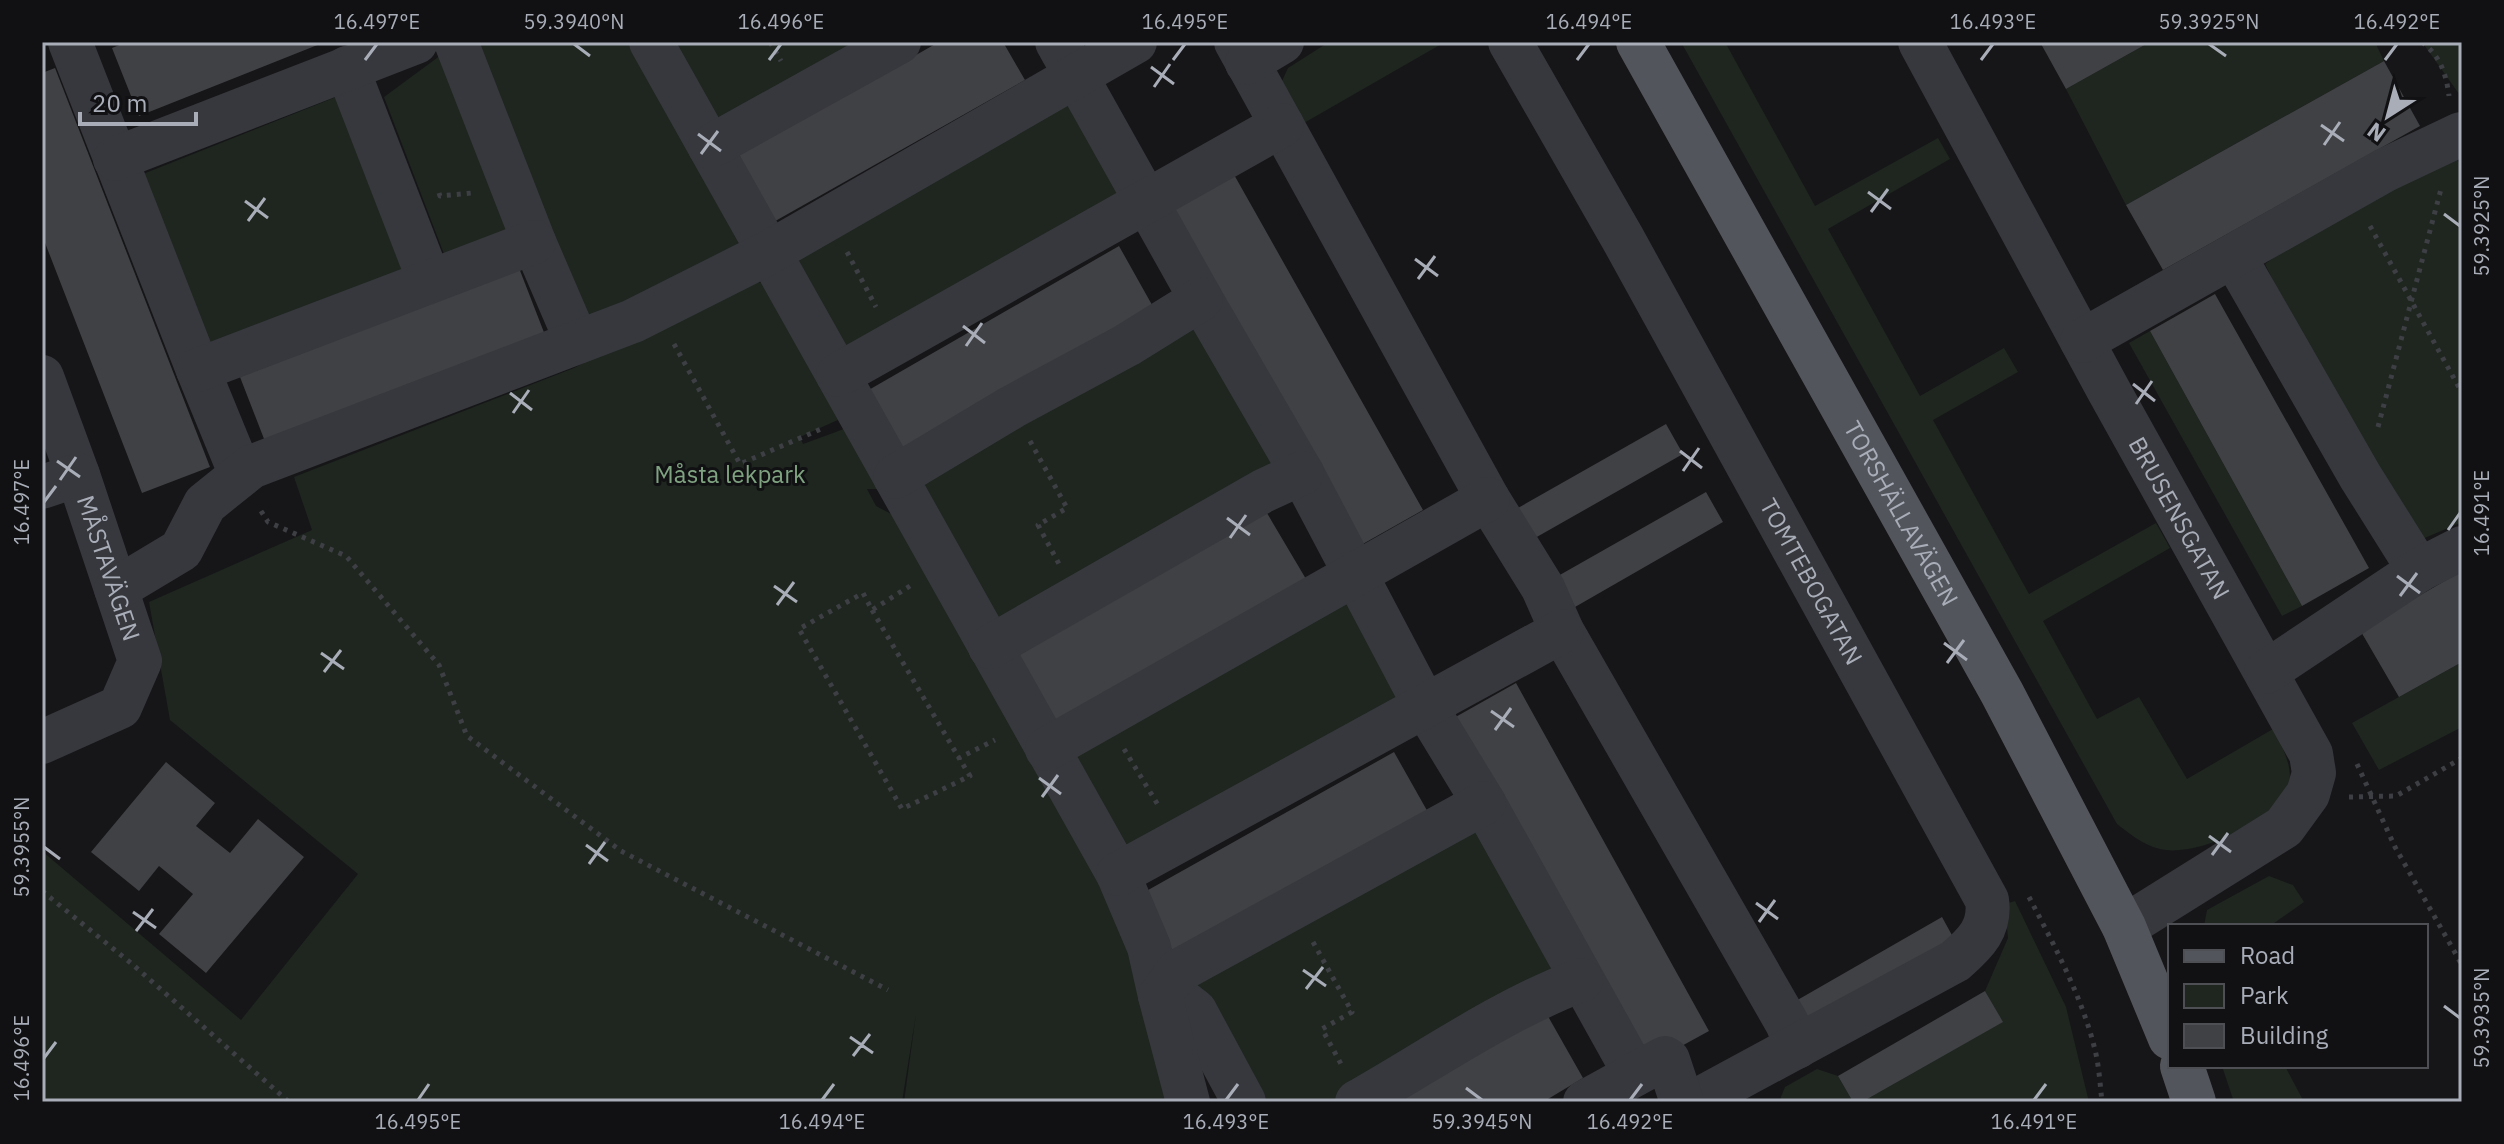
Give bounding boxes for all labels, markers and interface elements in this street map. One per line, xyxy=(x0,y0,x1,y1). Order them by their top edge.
text: 16.497°E xyxy=(334,8,420,35)
text: 59.3940°N xyxy=(524,8,624,35)
text: 16.496°E xyxy=(738,8,824,35)
text: 16.495°E xyxy=(1142,8,1228,35)
text: 16.494°E xyxy=(1546,8,1632,35)
text: 16.493°E xyxy=(1950,8,2036,35)
text: 59.3925°N xyxy=(2159,8,2259,35)
text: 16.492°E xyxy=(2354,8,2440,35)
scale bar xyxy=(80,76,196,126)
north arrow xyxy=(2348,76,2428,156)
text: 20 m xyxy=(92,87,147,119)
text: N xyxy=(2361,116,2391,149)
text: 59.3925°N xyxy=(2468,176,2495,276)
street label: TORSHÄLLAVÄGEN xyxy=(1837,415,1966,612)
street label: BRUSENSGATAN xyxy=(2122,431,2238,605)
park label: Måsta lekpark xyxy=(654,458,806,490)
text: 16.497°E xyxy=(8,459,35,545)
text: 16.491°E xyxy=(2468,470,2495,556)
street label: MÅSTAVÄGEN xyxy=(70,491,148,645)
street label: TOMTEBOGATAN xyxy=(1753,493,1870,670)
text: 59.3955°N xyxy=(8,797,35,897)
legend xyxy=(2168,924,2428,1068)
text: Road xyxy=(2240,939,2295,971)
text: 59.3935°N xyxy=(2468,968,2495,1068)
text: Park xyxy=(2240,979,2289,1011)
text: 16.496°E xyxy=(8,1015,35,1101)
text: Building xyxy=(2240,1019,2328,1051)
text: 16.495°E xyxy=(375,1108,461,1135)
text: 16.494°E xyxy=(779,1108,865,1135)
text: 16.493°E xyxy=(1183,1108,1269,1135)
text: 59.3945°N xyxy=(1432,1108,1532,1135)
text: 16.492°E xyxy=(1587,1108,1673,1135)
text: 16.491°E xyxy=(1991,1108,2077,1135)

